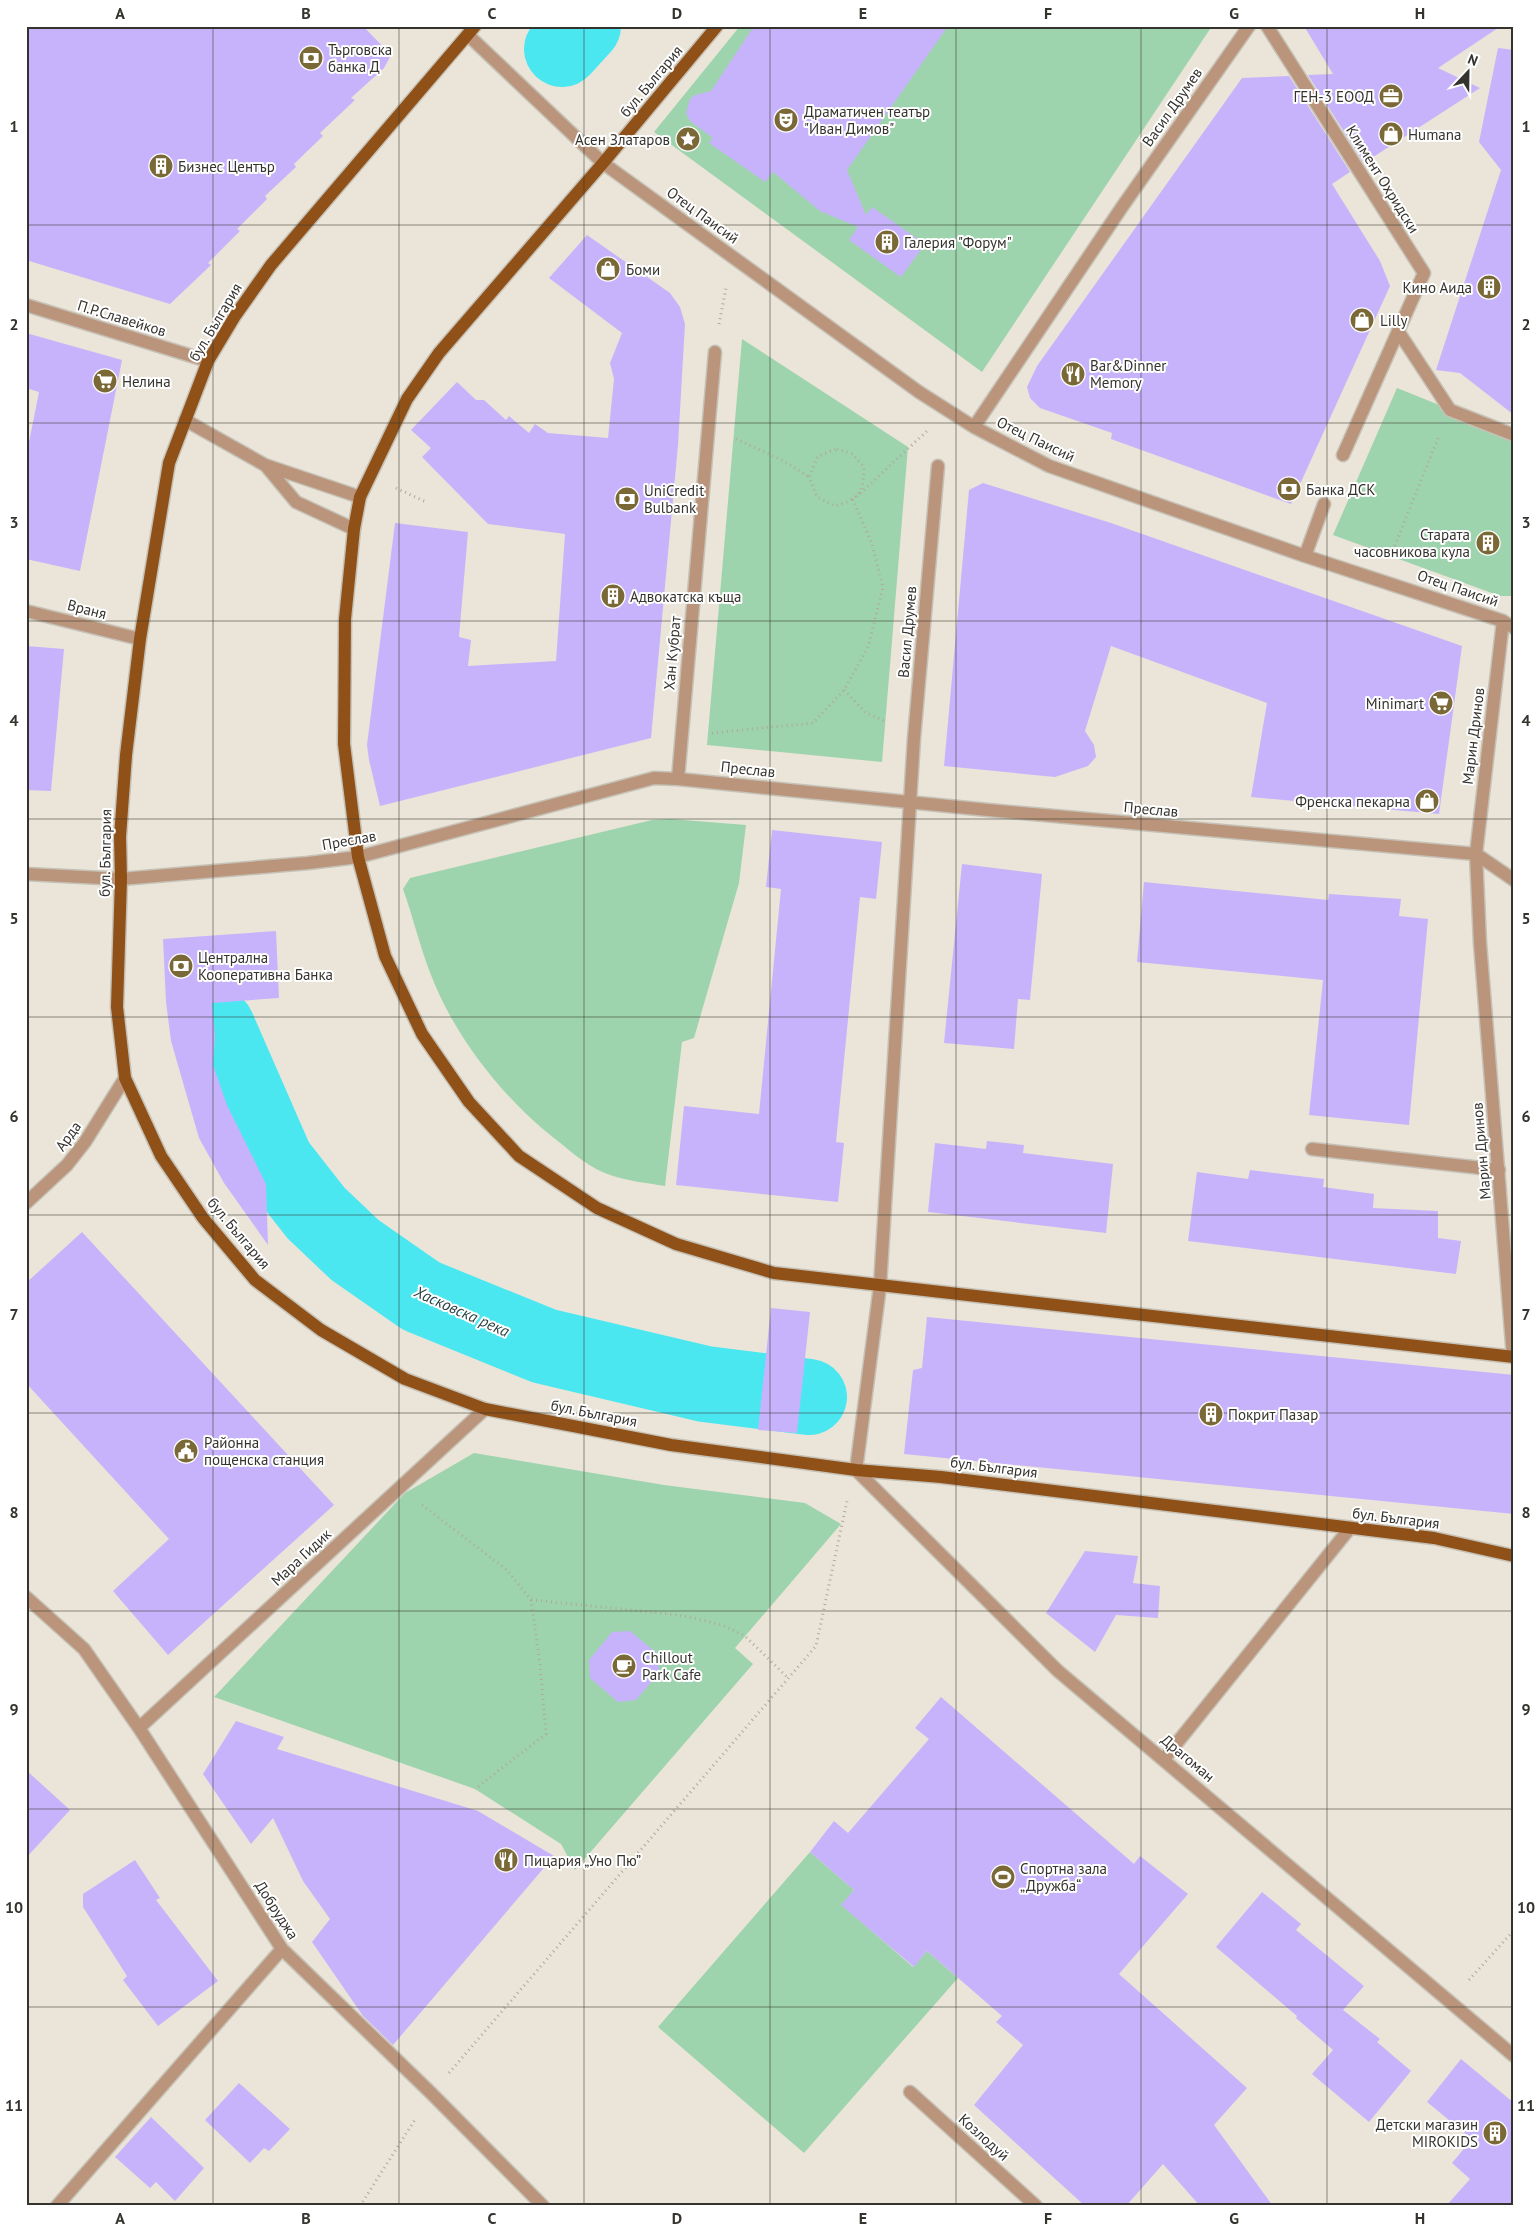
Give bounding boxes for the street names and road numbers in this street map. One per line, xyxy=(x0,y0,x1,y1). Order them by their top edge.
street label: бул. България xyxy=(616,41,686,121)
street label: Васил Друмев xyxy=(1138,64,1206,150)
street label: Климент Охридски xyxy=(1342,121,1424,237)
street label: Отец Паисий xyxy=(663,182,743,248)
street label: бул. България xyxy=(184,280,246,364)
street label: П.Р.Славейков xyxy=(75,296,169,340)
street label: Отец Паисий xyxy=(994,412,1078,466)
street label: Отец Паисий xyxy=(1415,565,1501,611)
street label: Васил Друмев xyxy=(894,585,920,679)
street label: Враня xyxy=(66,595,108,623)
street label: Хан Кубрат xyxy=(659,615,685,691)
street label: Марин Дринов xyxy=(1458,687,1488,785)
street label: Преслав xyxy=(720,757,776,781)
street label: Преслав xyxy=(1123,797,1179,821)
street label: бул. България xyxy=(95,809,115,897)
street label: Преслав xyxy=(320,826,378,854)
street label: Марин Дринов xyxy=(1467,1102,1495,1200)
street label: Арда xyxy=(51,1117,85,1155)
street label: бул. България xyxy=(204,1193,274,1273)
street label: бул. България xyxy=(549,1395,639,1431)
street label: бул. България xyxy=(949,1452,1039,1482)
street label: бул. България xyxy=(1351,1503,1441,1533)
street label: Мара Гидик xyxy=(267,1524,336,1590)
street label: Драгоман xyxy=(1157,1730,1219,1786)
street label: Добруджа xyxy=(251,1877,303,1943)
street label: Козлодуй xyxy=(955,2109,1013,2165)

